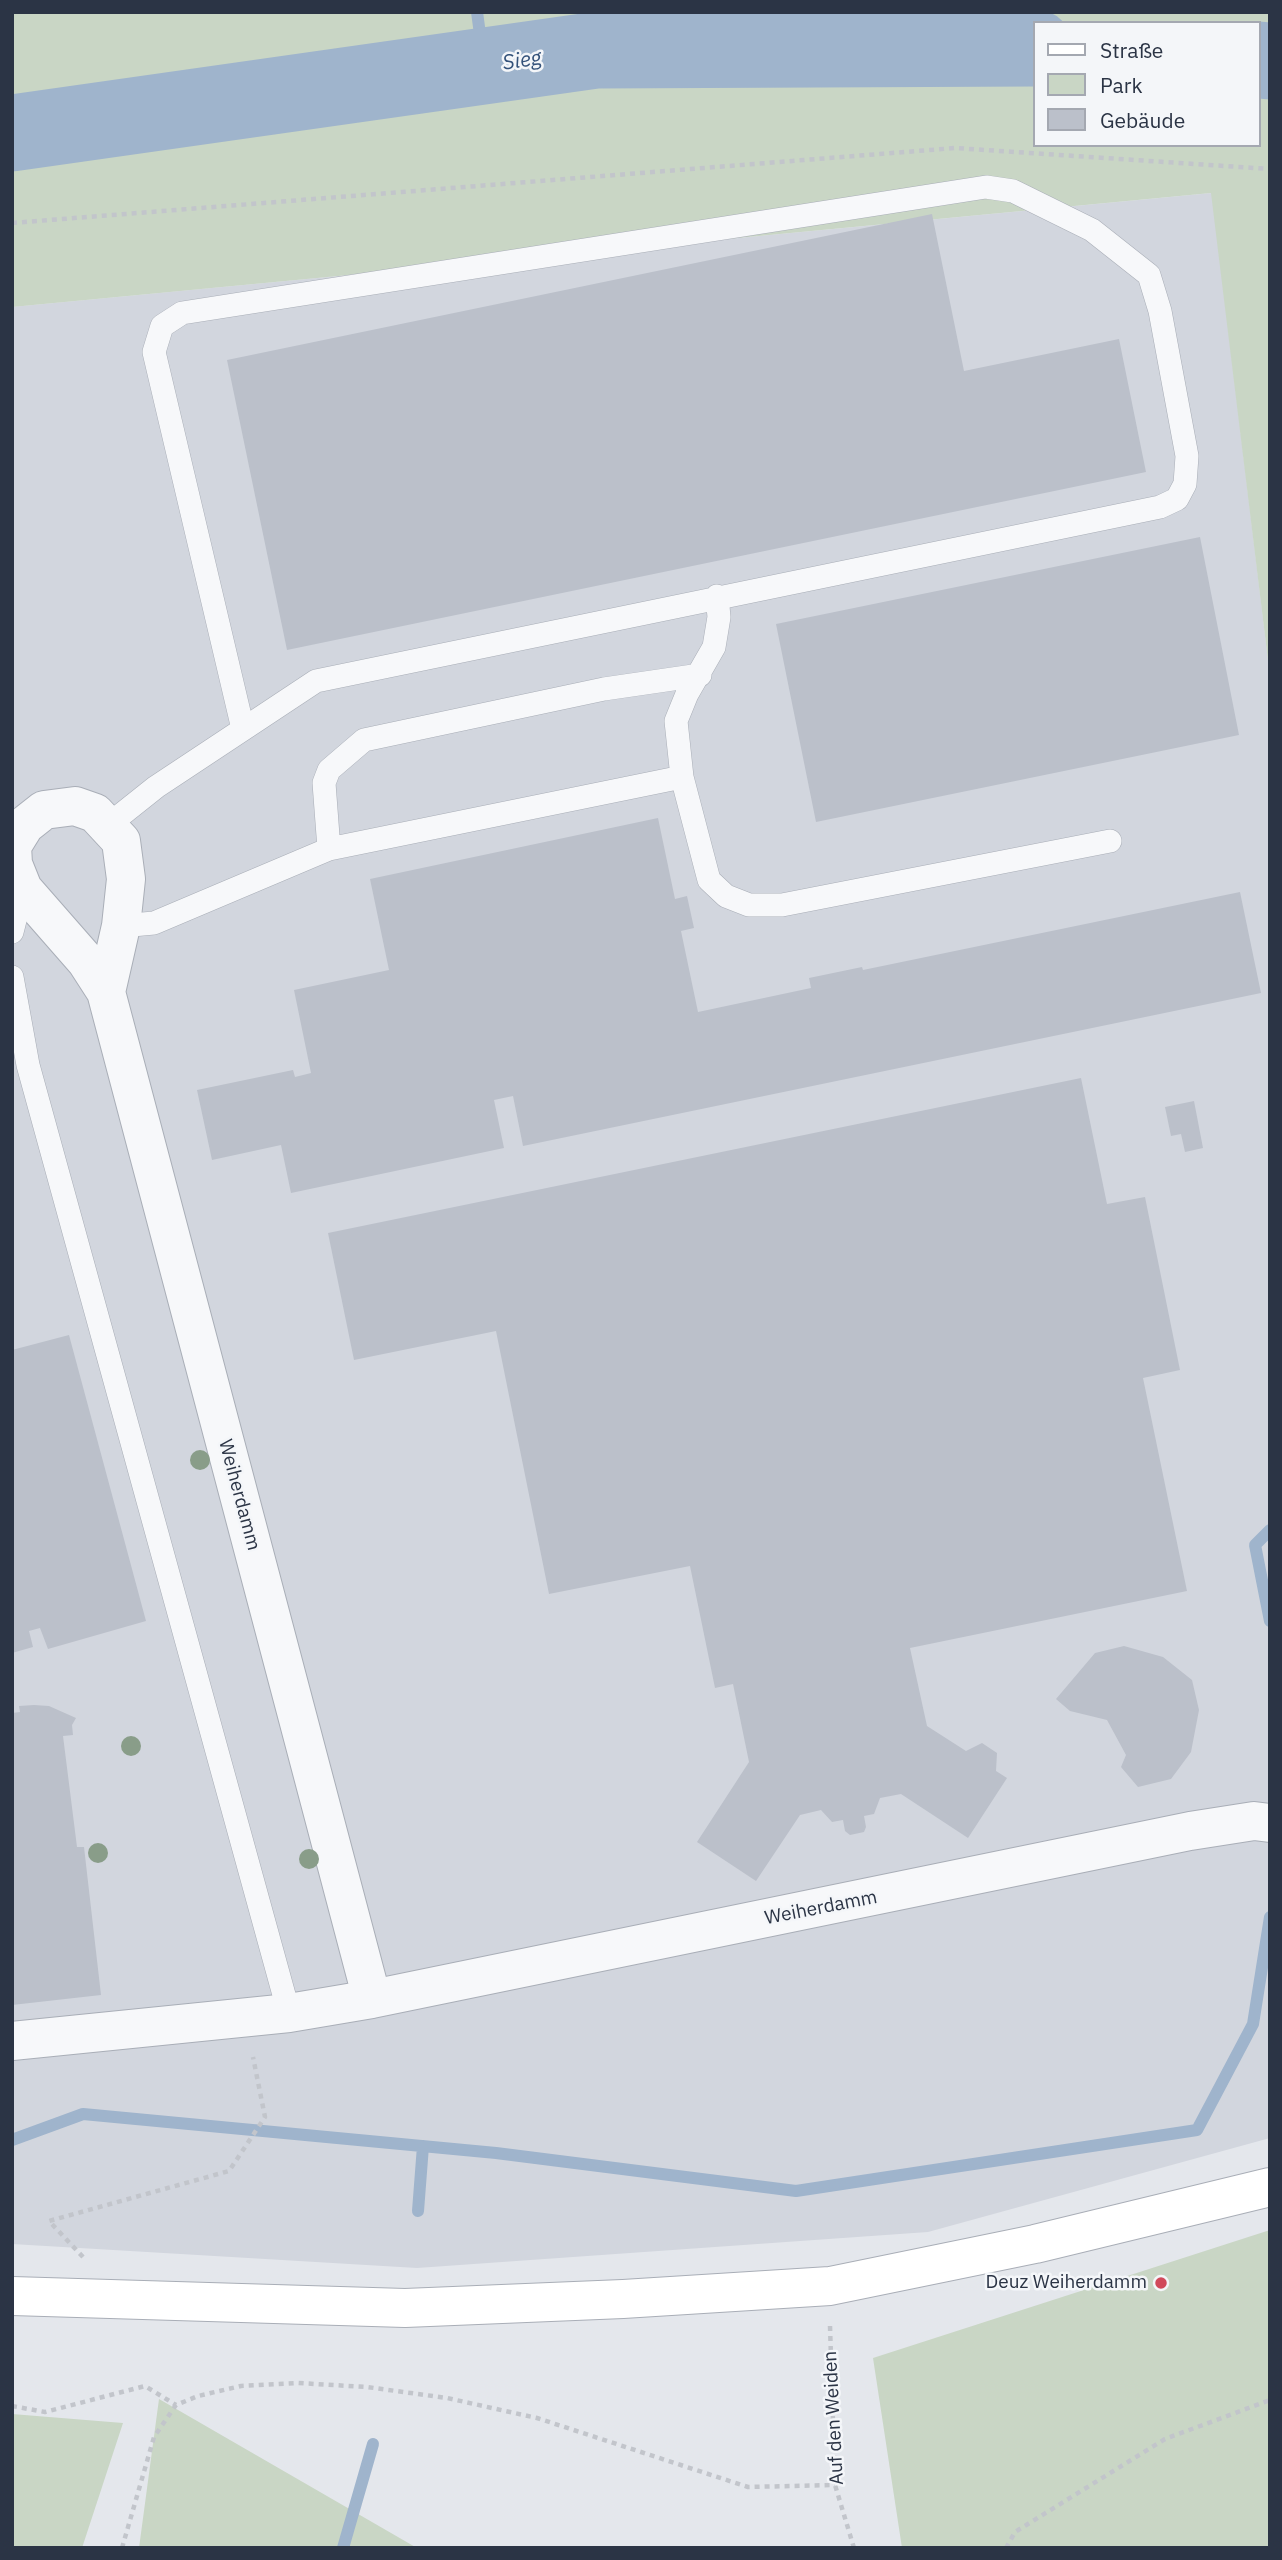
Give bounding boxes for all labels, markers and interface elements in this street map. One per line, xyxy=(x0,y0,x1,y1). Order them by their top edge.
legend xyxy=(1034,21,1261,147)
text: Straße xyxy=(1100,36,1163,64)
water label: Sieg xyxy=(501,46,543,76)
text: Park xyxy=(1100,71,1143,99)
text: Gebäude xyxy=(1100,106,1185,134)
street label: Weiherdamm xyxy=(213,1437,265,1553)
street label: Weiherdamm xyxy=(763,1886,879,1930)
place label: Deuz Weiherdamm xyxy=(985,2272,1147,2294)
marker: Deuz Weiherdamm xyxy=(1153,2275,1169,2291)
street label: Auf den Weiden xyxy=(819,2350,849,2486)

